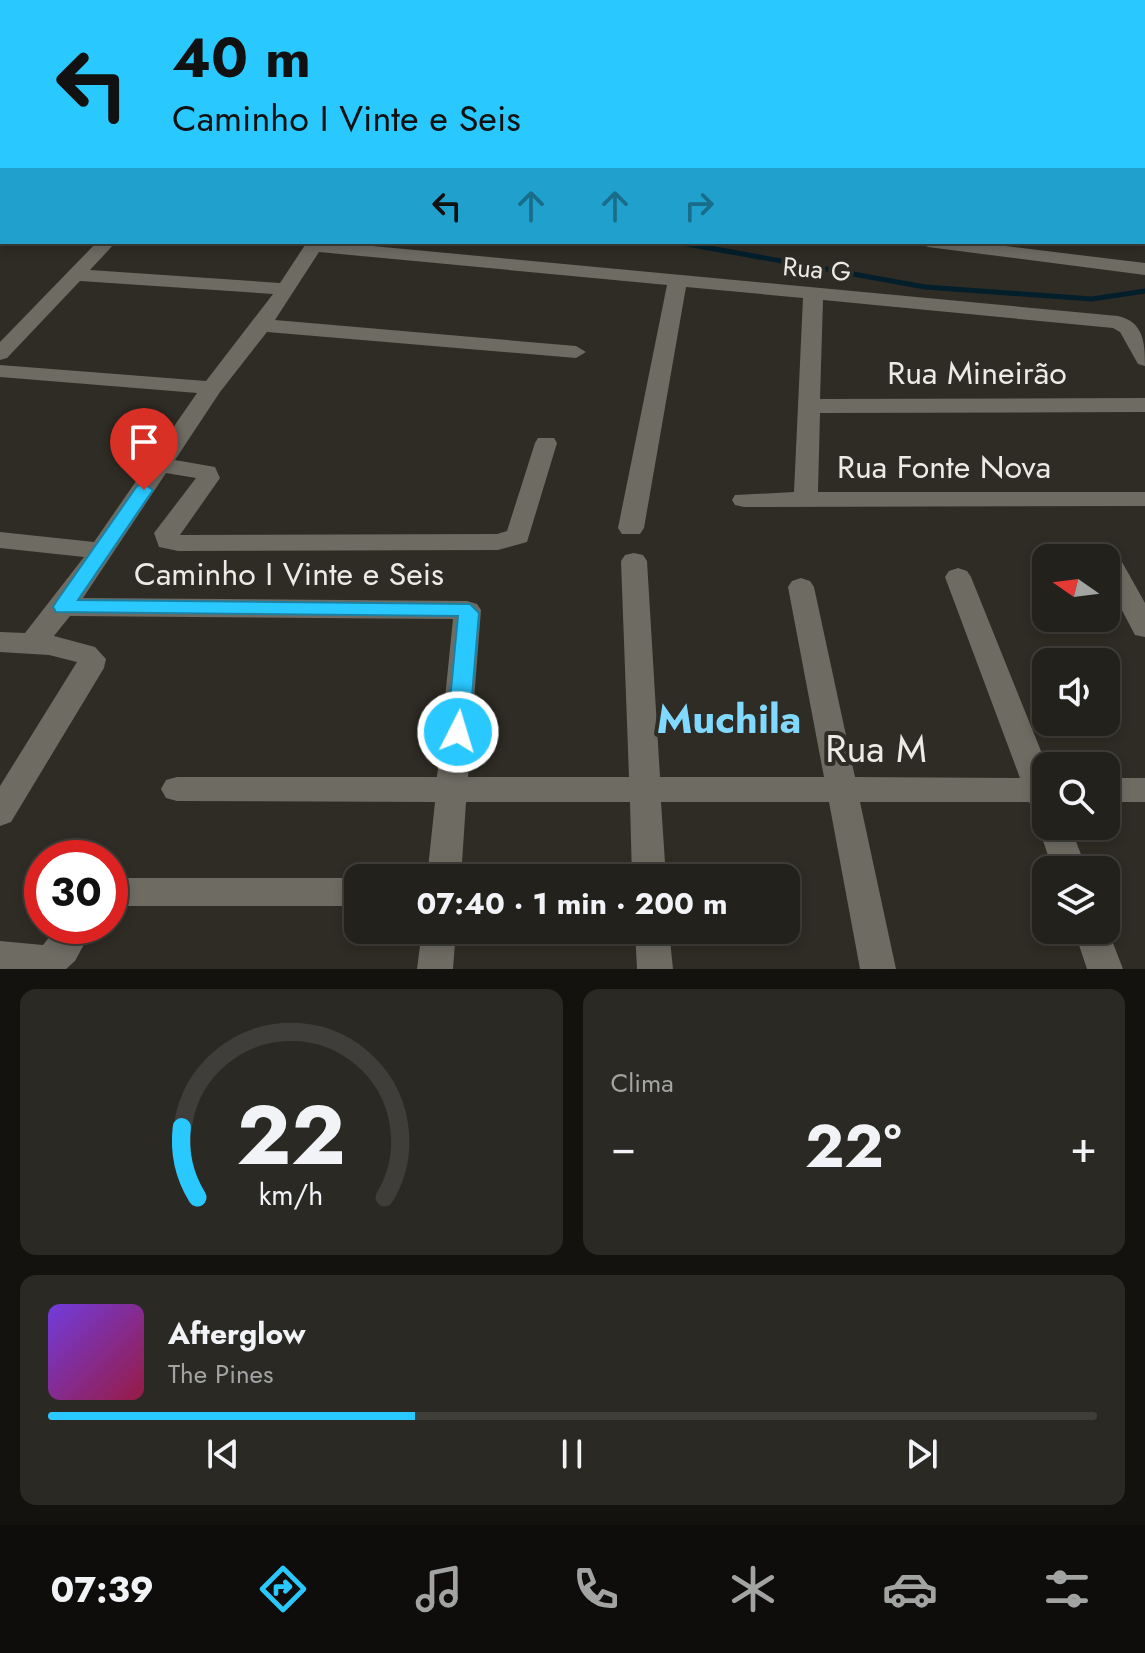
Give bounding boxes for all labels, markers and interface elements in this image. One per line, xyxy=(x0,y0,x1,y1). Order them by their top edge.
text: 40 m xyxy=(172,17,311,98)
icon: left xyxy=(40,32,144,136)
text: Caminho I Vinte e Seis xyxy=(172,92,521,144)
icon: left xyxy=(425,184,469,228)
icon: ahead xyxy=(509,184,553,228)
icon: ahead xyxy=(593,184,637,228)
icon: right xyxy=(677,184,721,228)
street label: Rua G xyxy=(781,247,853,291)
street label: Rua Mineirão xyxy=(887,350,1067,396)
pin xyxy=(110,408,178,490)
icon: arrive xyxy=(122,420,166,464)
street label: Rua Fonte Nova xyxy=(837,444,1051,490)
north arrow xyxy=(1032,544,1120,632)
map controls xyxy=(1032,544,1120,944)
street label: Caminho I Vinte e Seis xyxy=(134,551,444,597)
button: sound xyxy=(1032,648,1120,736)
position arrow xyxy=(416,690,500,774)
district label: Muchila xyxy=(657,690,801,748)
street label: Rua M xyxy=(825,721,927,776)
button: search xyxy=(1032,752,1120,840)
speed limit sign: 30 xyxy=(24,840,128,944)
button: layers xyxy=(1032,856,1120,944)
text: 07:40 · 1 min · 200 m xyxy=(416,882,728,925)
text: Clima xyxy=(611,1064,674,1102)
text: 22 xyxy=(237,1075,346,1195)
text: 22° xyxy=(805,1103,901,1190)
text: − xyxy=(611,1115,636,1179)
text: + xyxy=(1070,1115,1097,1179)
text: km/h xyxy=(259,1174,324,1216)
text: Afterglow xyxy=(168,1312,305,1355)
text: The Pines xyxy=(168,1355,273,1393)
icon: previous xyxy=(201,1432,245,1476)
icon: pause xyxy=(550,1432,594,1476)
icon: next xyxy=(900,1432,944,1476)
icon: directions xyxy=(255,1561,311,1617)
icon: music xyxy=(411,1561,467,1617)
icon: phone xyxy=(568,1561,624,1617)
icon: climate xyxy=(725,1561,781,1617)
icon: car xyxy=(882,1561,938,1617)
icon: filters xyxy=(1039,1561,1095,1617)
text: 07:39 xyxy=(50,1563,154,1615)

